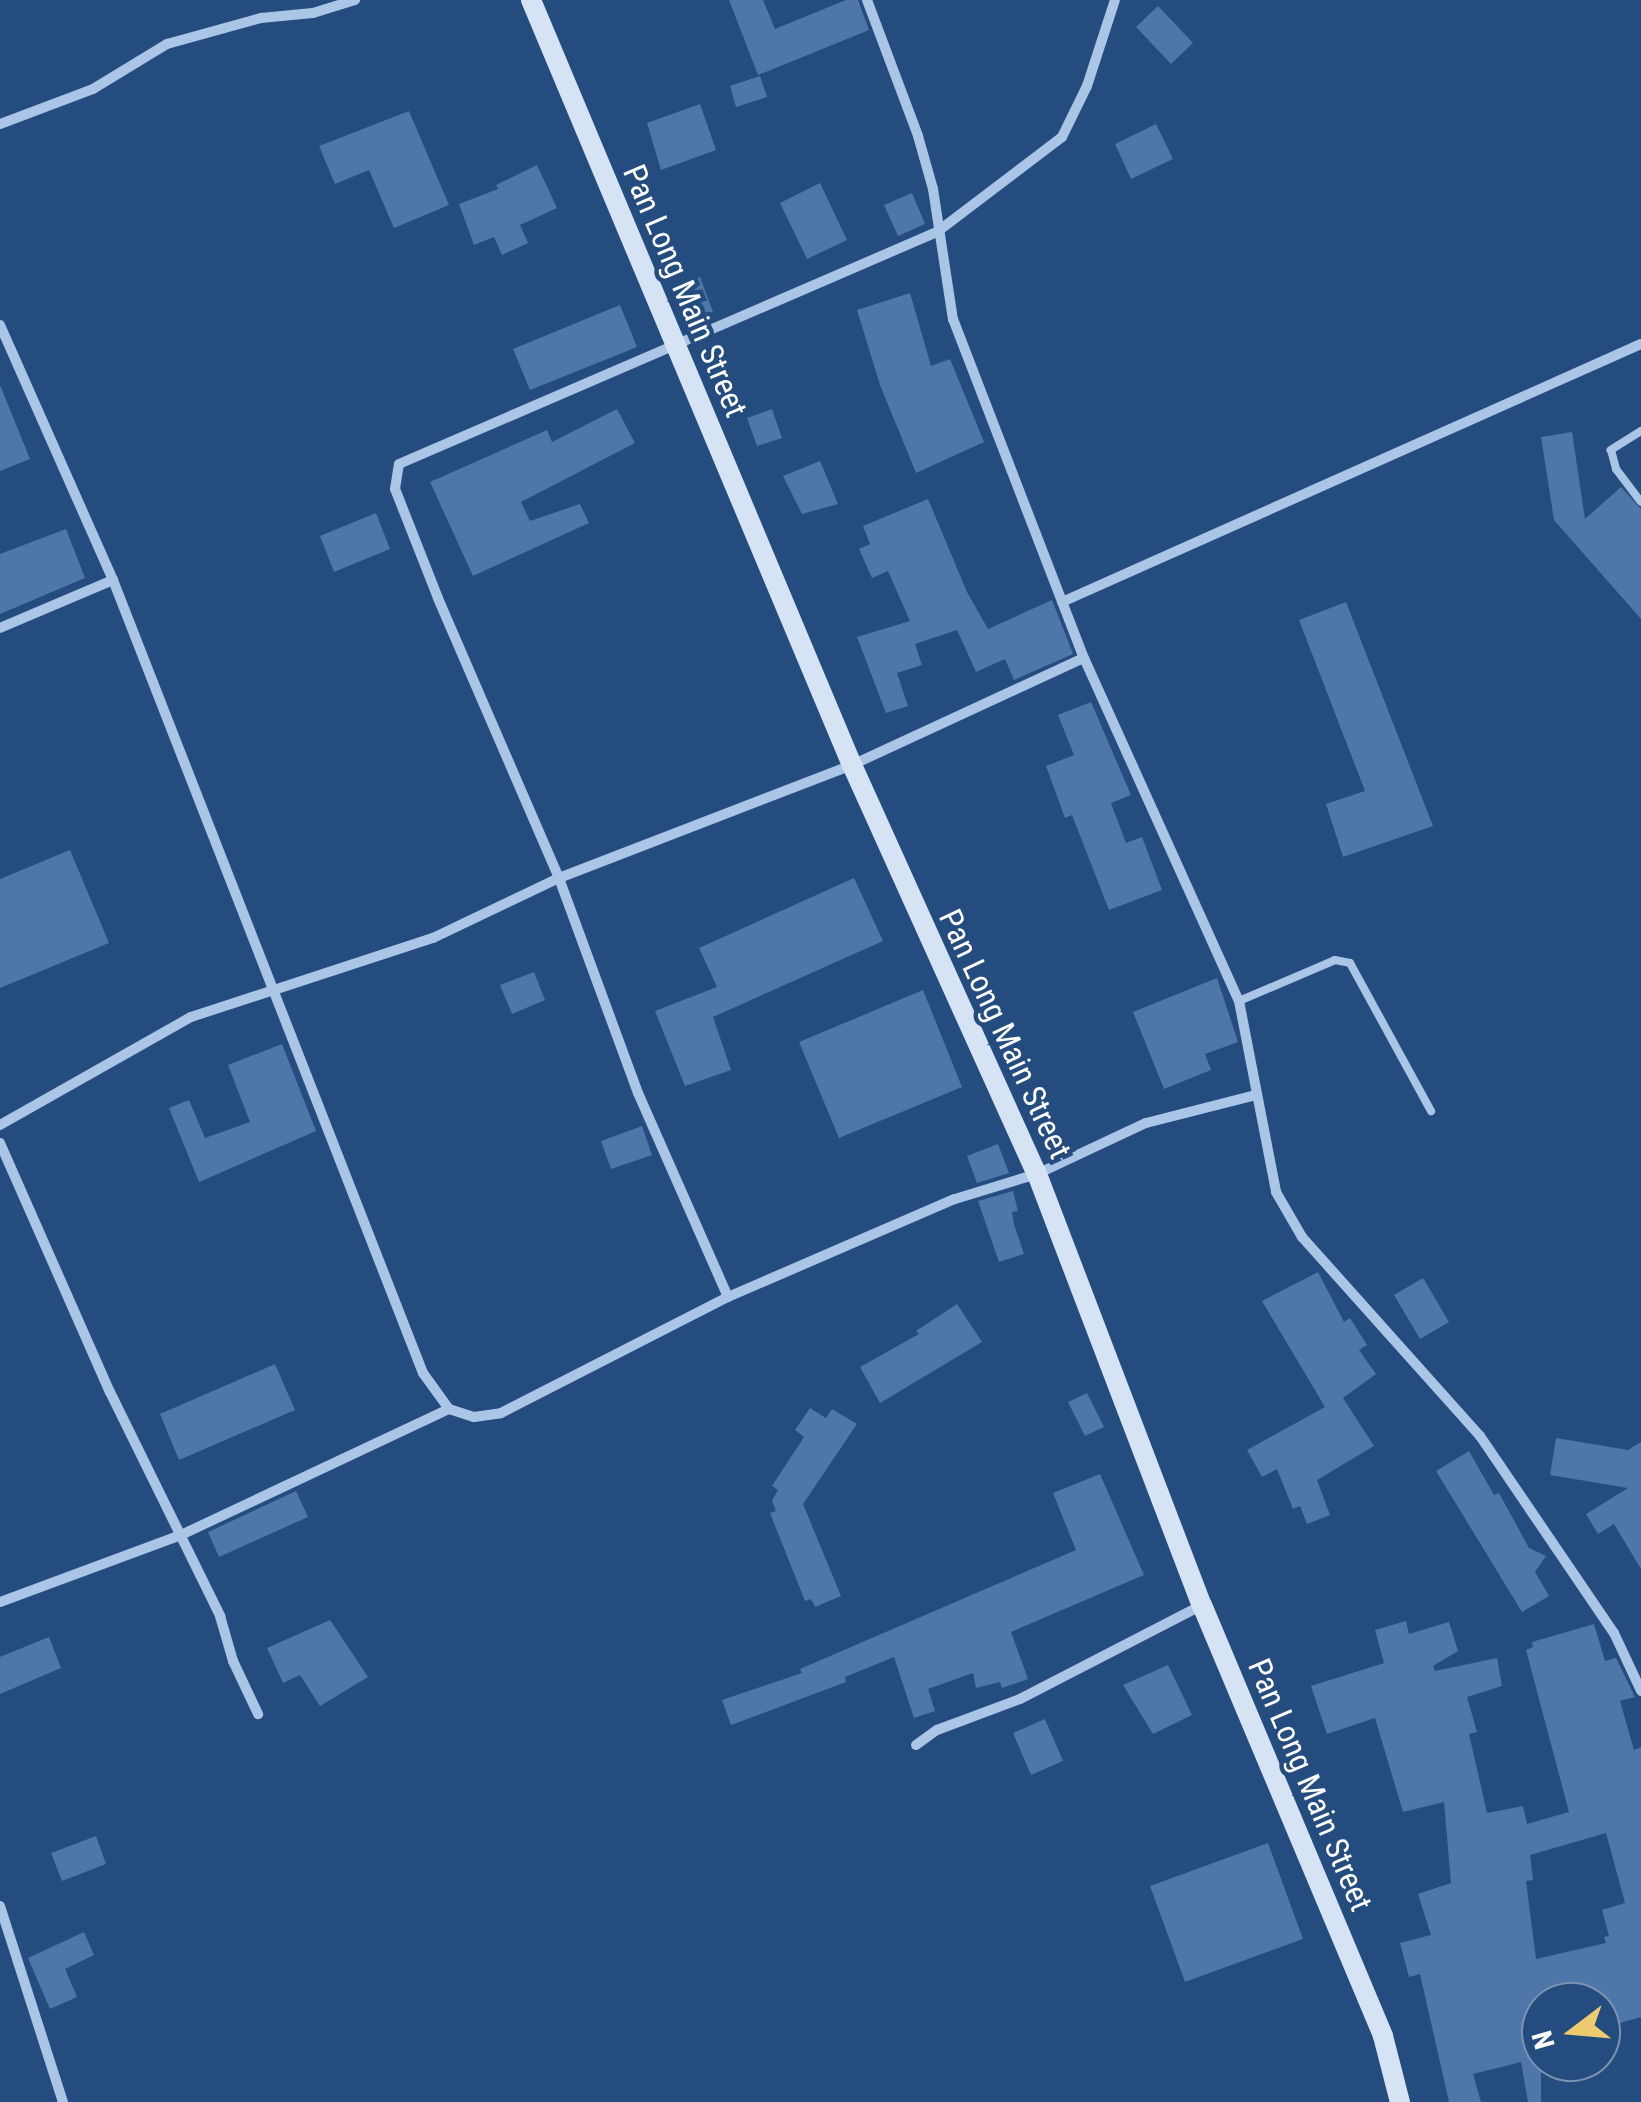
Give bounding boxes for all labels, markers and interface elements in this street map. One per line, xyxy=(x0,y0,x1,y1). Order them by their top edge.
street label: Pan Long Main Street xyxy=(615,159,755,423)
street label: Pan Long Main Street xyxy=(930,903,1080,1165)
street label: Pan Long Main Street xyxy=(1240,1653,1380,1917)
north arrow xyxy=(1521,1982,1621,2082)
text: N xyxy=(1525,2027,1562,2053)

